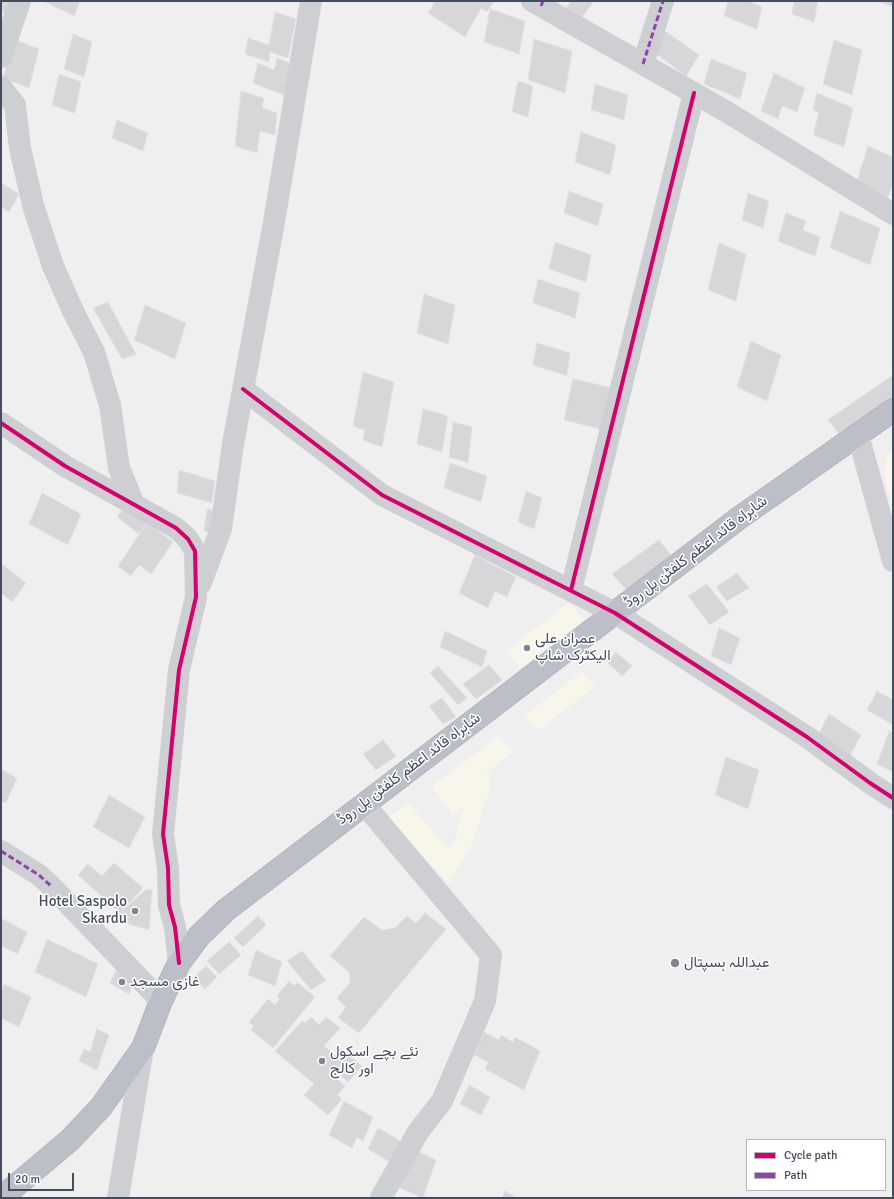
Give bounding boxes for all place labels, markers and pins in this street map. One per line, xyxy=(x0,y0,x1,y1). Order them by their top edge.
place label: عمران علی الیکٹرک شاپ xyxy=(535,630,611,665)
marker: عمران علی الیکٹرک شاپ xyxy=(522,643,532,653)
place label: Hotel Saspolo Skardu xyxy=(39,893,127,928)
marker: Hotel Saspolo Skardu xyxy=(130,906,140,916)
place label: عبداللہ ہسپتال xyxy=(684,954,770,972)
marker: عبداللہ ہسپتال xyxy=(669,957,681,969)
place label: غازی مسجد xyxy=(130,973,200,991)
marker: غازی مسجد xyxy=(117,977,127,987)
place label: نئے بچے اسکول اور کالج xyxy=(330,1043,419,1078)
marker: نئے بچے اسکول اور کالج xyxy=(317,1056,327,1066)

